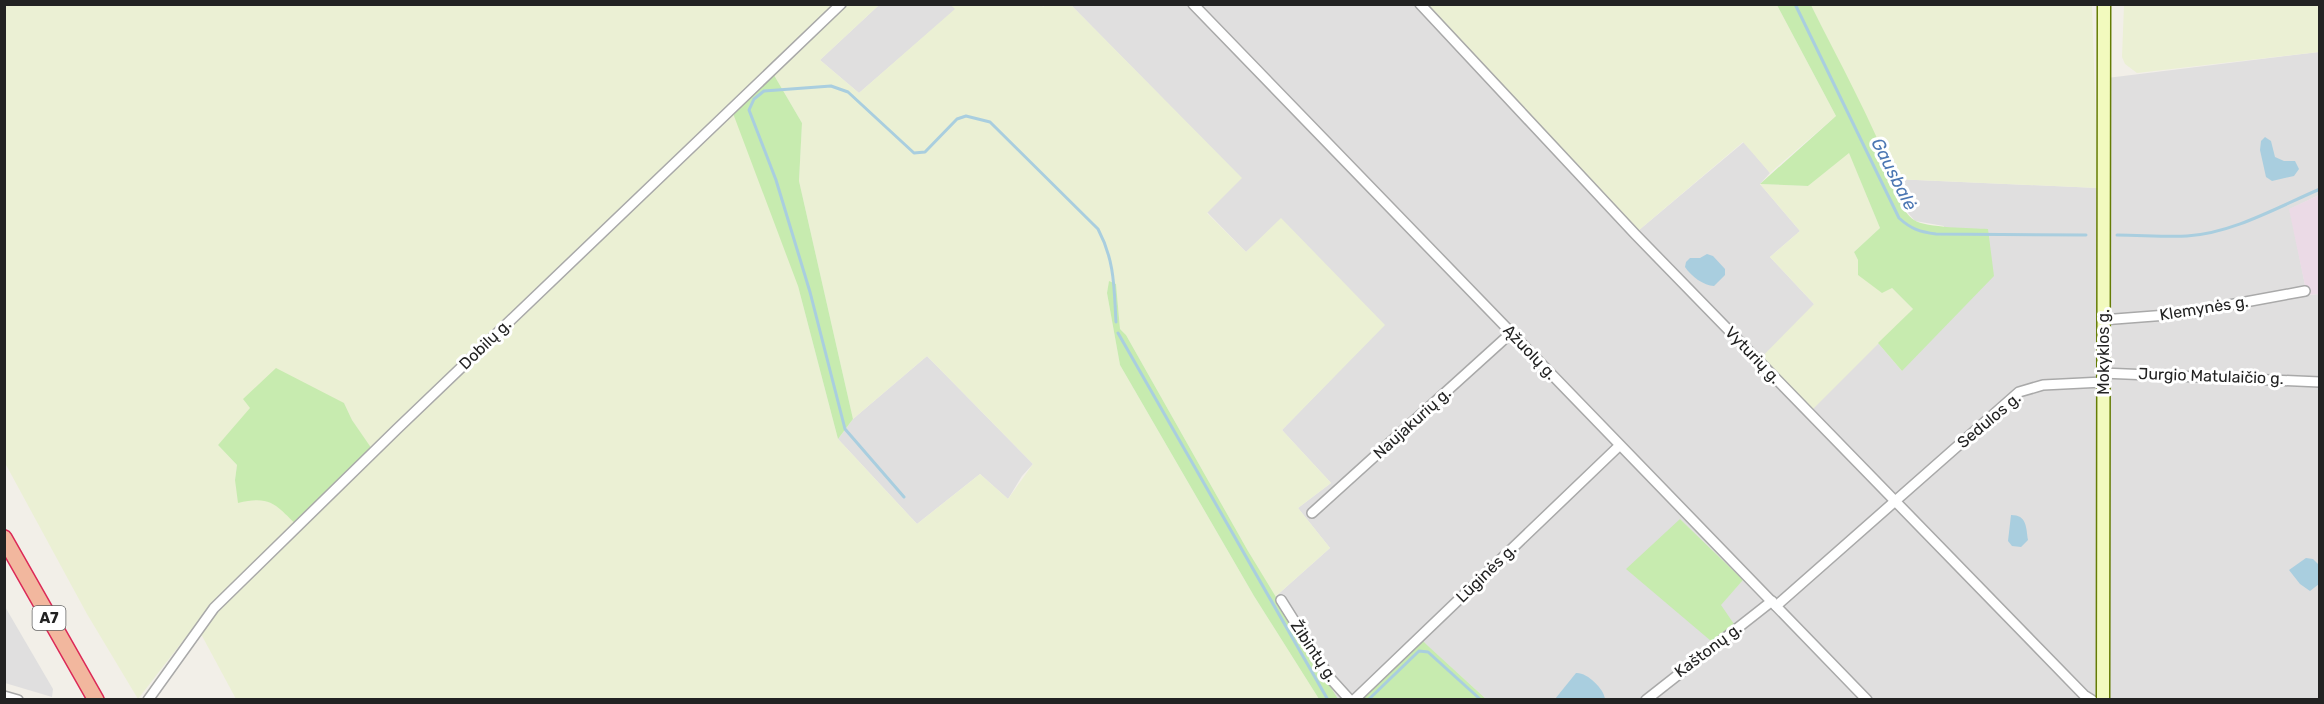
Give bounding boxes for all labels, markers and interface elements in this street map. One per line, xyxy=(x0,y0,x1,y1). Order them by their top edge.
water label: Gausbalė xyxy=(1866,134,1922,214)
street label: Klemynės g. xyxy=(2158,292,2250,324)
street label: Mokyklos g. xyxy=(2094,309,2113,395)
street label: Dobilų g. xyxy=(455,315,515,373)
street label: Ąžuolų g. xyxy=(1499,321,1561,384)
street label: Vyturių g. xyxy=(1721,323,1785,387)
street label: Jurgio Matulaičio g. xyxy=(2138,364,2284,388)
street label: Naujakurių g. xyxy=(1369,383,1455,463)
street label: Sedulos g. xyxy=(1953,388,2025,452)
street label: Lūginės g. xyxy=(1452,540,1520,606)
road number: A7 xyxy=(32,606,66,630)
street label: Žibintų g. xyxy=(1287,617,1341,685)
street label: Kaštonų g. xyxy=(1671,619,1745,681)

